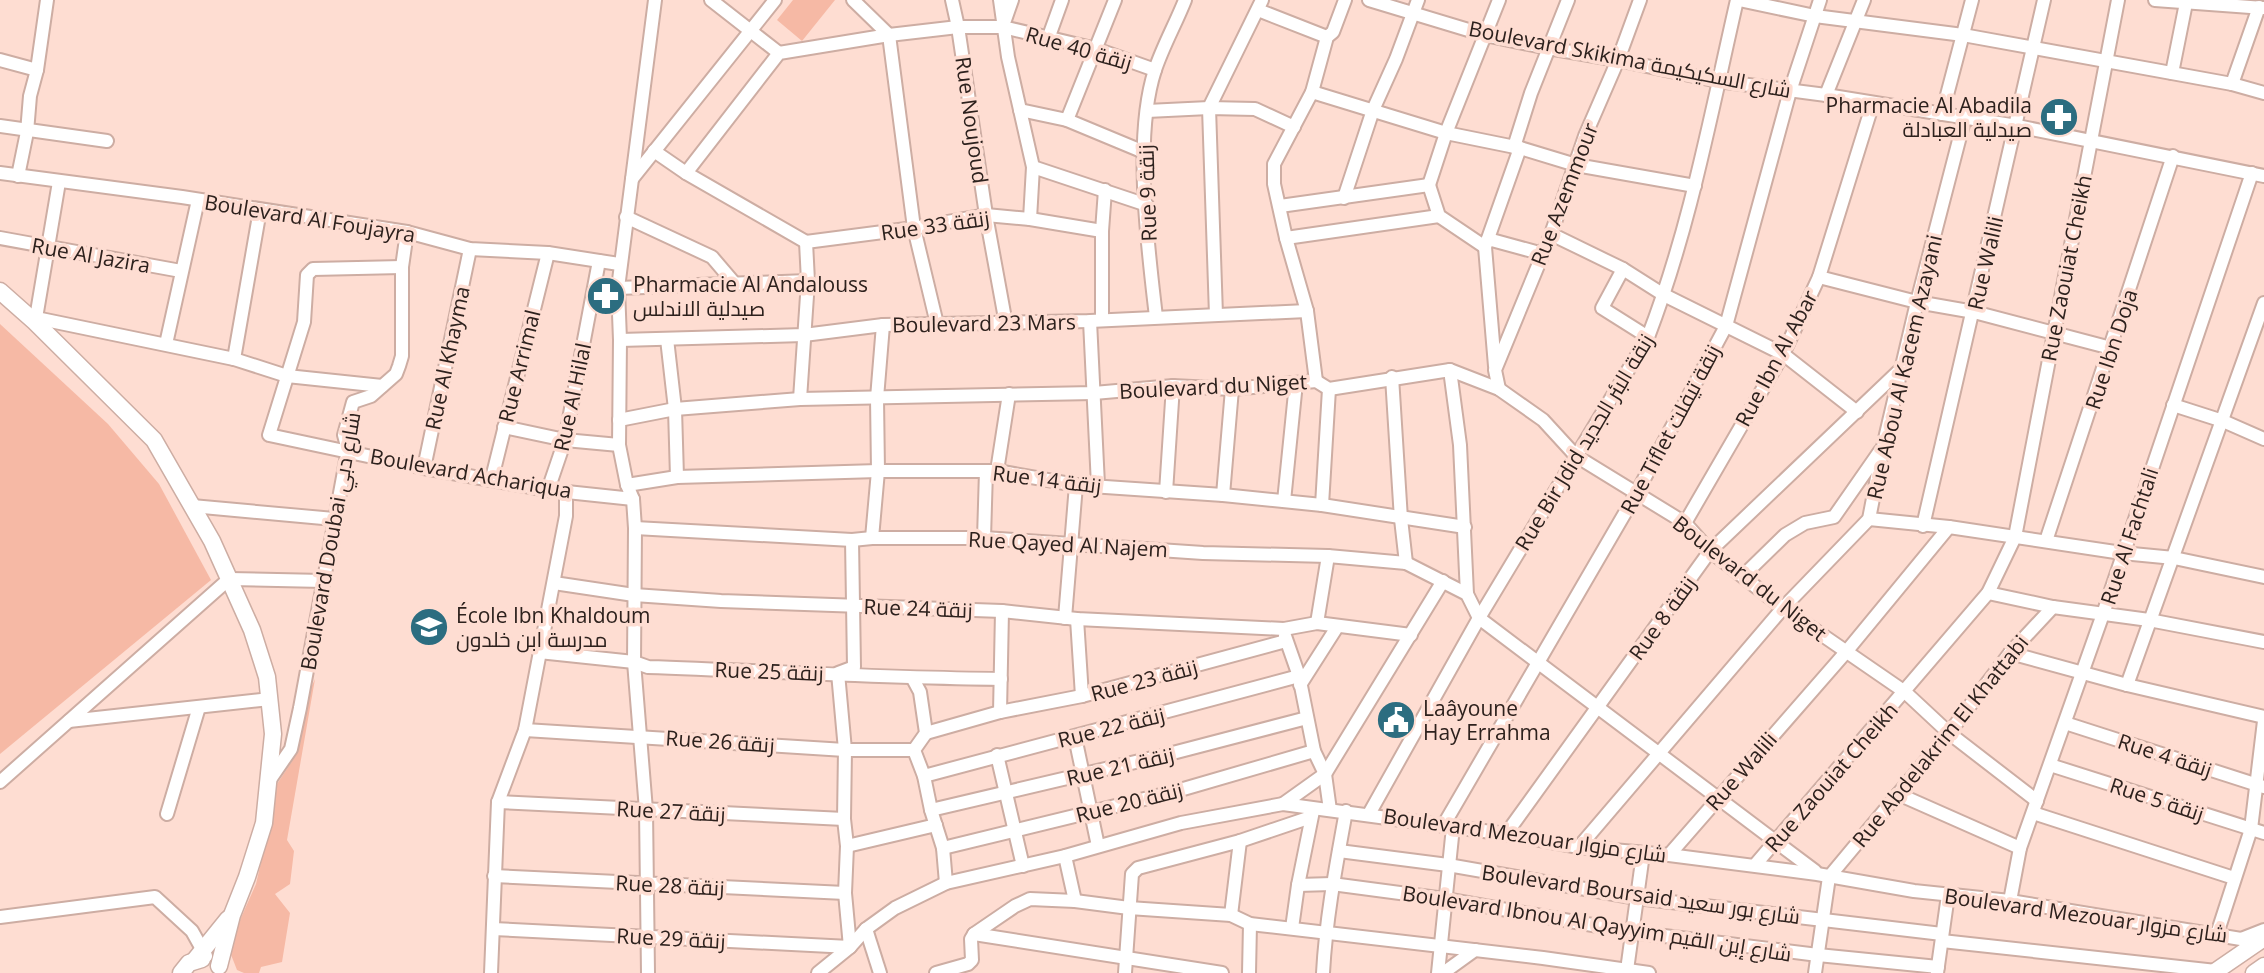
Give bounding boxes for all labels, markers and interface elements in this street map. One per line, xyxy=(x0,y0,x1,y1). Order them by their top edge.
street label: Boulevard Skikima شارع السكيكيمة xyxy=(1466,14,1794,105)
street label: Rue 40 زنقة xyxy=(1023,19,1135,77)
street label: Rue Noujoud xyxy=(949,55,995,185)
place label: Pharmacie Al Abadila صيدلية العبادلة xyxy=(1826,91,2032,143)
pharmacy icon: Pharmacie Al Abadila صيدلية العبادلة xyxy=(2038,96,2080,138)
street label: Rue Azemmour xyxy=(1524,118,1604,269)
street label: Rue 9 زنقة xyxy=(1131,144,1163,242)
street label: Rue Zaouiat Cheikh xyxy=(2034,172,2098,364)
street label: Boulevard Al Foujayra xyxy=(202,187,418,249)
street label: Rue 33 زنقة xyxy=(879,204,991,246)
street label: Rue Walili xyxy=(1961,213,2009,313)
street label: Rue Al Jazira xyxy=(30,231,152,279)
street label: Rue Abou Al Kacem Azayani xyxy=(1860,232,1948,502)
place label: Pharmacie Al Andalouss صيدلية الاندلس xyxy=(633,270,868,322)
pharmacy icon: Pharmacie Al Andalouss صيدلية الاندلس xyxy=(585,275,627,317)
street label: Rue Al Khayma xyxy=(418,284,476,432)
street label: Rue Ibn Al Abar xyxy=(1728,285,1824,431)
street label: Rue Ibn Doja xyxy=(2078,285,2144,413)
street label: Rue Arrimal xyxy=(491,307,547,425)
street label: Boulevard 23 Mars xyxy=(892,307,1076,339)
street label: Rue Bir Jdid زنقة البئر الجديد xyxy=(1508,329,1660,555)
street label: Rue Tiflet زنقة تيفلت xyxy=(1614,339,1726,519)
street label: Rue Al Hilal xyxy=(547,340,597,454)
street label: Boulevard du Niget xyxy=(1118,367,1308,405)
street label: Boulevard Doubai شارع دبي xyxy=(293,410,369,673)
street label: Boulevard Achariqua xyxy=(368,441,574,505)
street label: Rue 14 زنقة xyxy=(991,458,1103,500)
street label: Rue Al Fachtali xyxy=(2094,464,2164,608)
street label: Boulevard du Niget xyxy=(1667,509,1833,647)
street label: Rue Qayed Al Najem xyxy=(968,525,1168,563)
street label: Rue 8 زنقة xyxy=(1622,570,1702,666)
street label: Rue 24 زنقة xyxy=(863,592,973,624)
place label: École Ibn Khaldoum مدرسة ابن خلدون xyxy=(456,601,650,653)
school or university icon: École Ibn Khaldoum مدرسة ابن خلدون xyxy=(408,606,450,648)
street label: Rue Abdelakrim El Khattabi xyxy=(1846,629,2034,853)
street label: Rue 23 زنقة xyxy=(1088,652,1200,708)
street label: Rue 25 زنقة xyxy=(714,655,824,687)
place label: Laâyoune Hay Errahma xyxy=(1423,694,1551,746)
street label: Rue Zaouiat Cheikh xyxy=(1758,696,1904,858)
public building icon: Laâyoune Hay Errahma xyxy=(1375,699,1417,741)
street label: Rue 22 زنقة xyxy=(1055,700,1167,754)
street label: Rue 26 زنقة xyxy=(665,723,775,759)
street label: Rue Walili xyxy=(1699,726,1783,816)
street label: Rue 4 زنقة xyxy=(2114,727,2216,783)
street label: Rue 21 زنقة xyxy=(1064,740,1176,792)
street label: Rue 5 زنقة xyxy=(2106,771,2208,827)
street label: Rue 20 زنقة xyxy=(1073,775,1185,829)
street label: Rue 27 زنقة xyxy=(616,794,726,828)
street label: Boulevard Mezouar شارع مزوار xyxy=(1382,801,1668,870)
street label: Boulevard Boursaid شارع بور سعيد xyxy=(1480,858,1802,931)
street label: Rue 28 زنقة xyxy=(615,868,725,902)
street label: Boulevard Ibnou Al Qayyim شارع إبن القيم xyxy=(1400,878,1793,969)
street label: Boulevard Mezouar شارع مزوار xyxy=(1943,881,2229,950)
street label: Rue 29 زنقة xyxy=(616,921,726,955)

